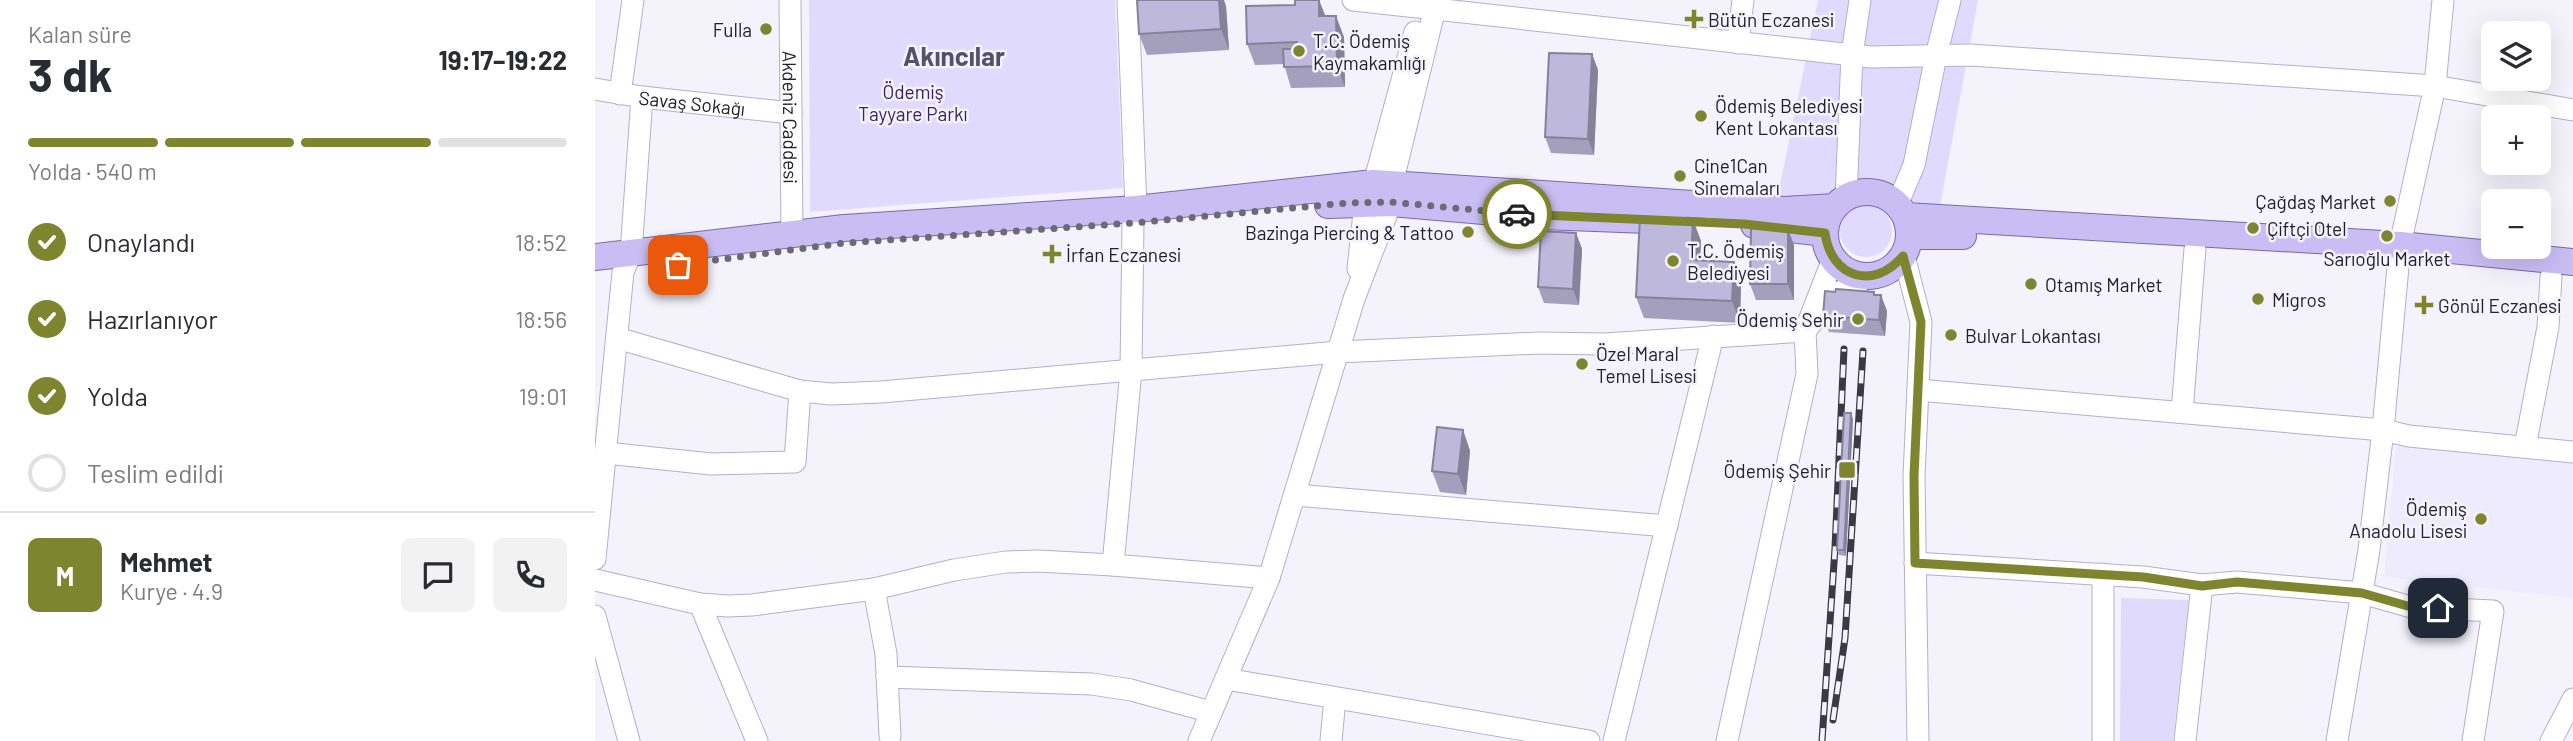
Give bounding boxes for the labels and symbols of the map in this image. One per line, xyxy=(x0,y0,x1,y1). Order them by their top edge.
place label: Bütün Eczanesi xyxy=(1708,8,1834,31)
marker: Bütün Eczanesi xyxy=(1686,11,1702,27)
place label: Fulla xyxy=(713,18,752,41)
marker: Fulla xyxy=(758,21,774,37)
place label: T.C. Ödemiş Kaymakamlığı xyxy=(1313,29,1426,74)
district label: Akıncılar xyxy=(903,40,1005,71)
marker: T.C. Ödemiş Kaymakamlığı xyxy=(1291,43,1307,59)
street label: Akdeniz Caddesi xyxy=(779,50,803,183)
park label: Ödemiş Tayyare Parkı xyxy=(858,80,968,125)
street label: Savaş Sokağı xyxy=(638,85,746,120)
place label: Ödemiş Belediyesi Kent Lokantası xyxy=(1715,94,1863,139)
marker: Ödemiş Belediyesi Kent Lokantası xyxy=(1693,108,1709,124)
place label: Cine1Can Sinemaları xyxy=(1694,154,1780,199)
marker: Cine1Can Sinemaları xyxy=(1672,168,1688,184)
courier xyxy=(1482,179,1552,249)
place label: Çağdaş Market xyxy=(2255,190,2376,213)
marker: Çağdaş Market xyxy=(2382,193,2398,209)
place label: Çiftçi Otel xyxy=(2267,217,2347,240)
marker: Çiftçi Otel xyxy=(2245,220,2261,236)
place label: Bazinga Piercing & Tattoo xyxy=(1245,221,1454,244)
marker: Bazinga Piercing & Tattoo xyxy=(1460,224,1476,240)
marker: Sarıoğlu Market xyxy=(2379,228,2395,244)
pin xyxy=(648,235,708,295)
place label: T.C. Ödemiş Belediyesi xyxy=(1687,239,1784,284)
place label: İrfan Eczanesi xyxy=(1066,243,1181,266)
marker: İrfan Eczanesi xyxy=(1044,246,1060,262)
place label: Sarıoğlu Market xyxy=(2324,247,2450,270)
marker: T.C. Ödemiş Belediyesi xyxy=(1665,253,1681,269)
place label: Otamış Market xyxy=(2045,273,2162,296)
marker: Otamış Market xyxy=(2023,276,2039,292)
place label: Migros xyxy=(2272,288,2326,311)
marker: Migros xyxy=(2250,291,2266,307)
place label: Gönül Eczanesi xyxy=(2438,294,2561,317)
marker: Gönül Eczanesi xyxy=(2416,297,2432,313)
place label: Ödemiş Sehir xyxy=(1737,308,1844,331)
marker: Ödemiş Sehir xyxy=(1850,311,1866,327)
place label: Bulvar Lokantası xyxy=(1965,324,2101,347)
marker: Bulvar Lokantası xyxy=(1943,327,1959,343)
place label: Özel Maral Temel Lisesi xyxy=(1596,342,1697,387)
marker: Özel Maral Temel Lisesi xyxy=(1574,356,1590,372)
place label: Ödemiş Şehir xyxy=(1724,459,1831,482)
marker: Ödemiş Şehir xyxy=(1837,460,1857,480)
place label: Ödemiş Anadolu Lisesi xyxy=(2349,497,2467,542)
marker: Ödemiş Anadolu Lisesi xyxy=(2473,511,2489,527)
pin xyxy=(2408,578,2468,638)

